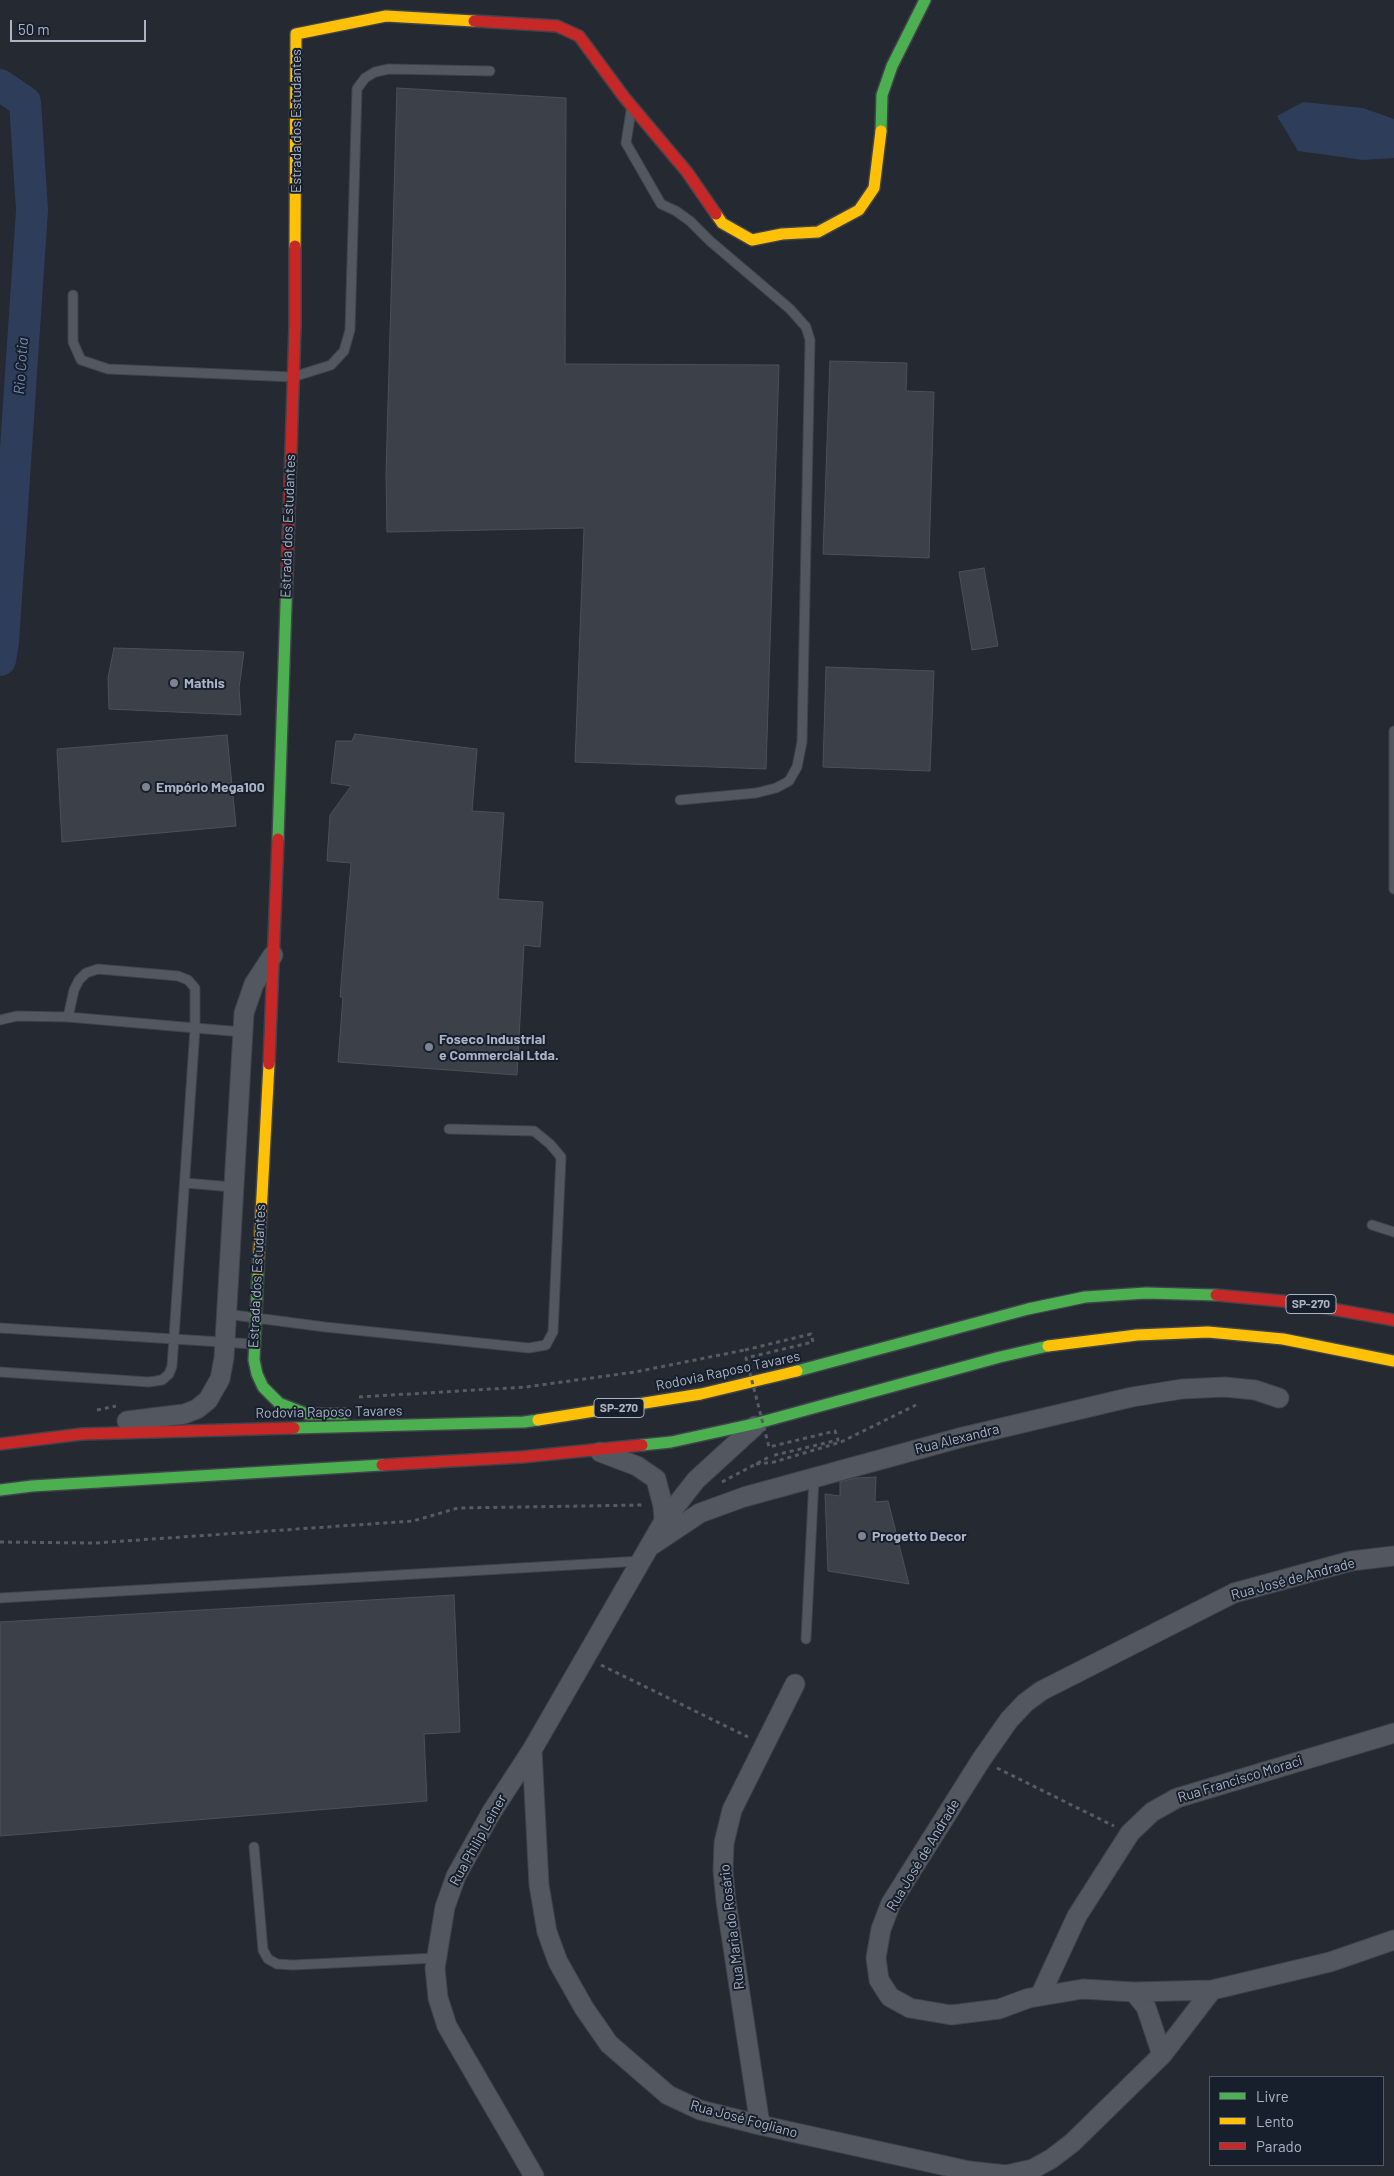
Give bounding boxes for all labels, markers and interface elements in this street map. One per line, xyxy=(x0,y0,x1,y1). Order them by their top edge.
scale bar xyxy=(12,10,149,42)
text: 50 m xyxy=(18,20,50,38)
street label: Estrada dos Estudantes xyxy=(288,49,304,193)
water label: Rio Cotia xyxy=(10,337,32,395)
street label: Estrada dos Estudantes xyxy=(277,454,299,598)
place label: Mathis xyxy=(184,675,225,691)
marker: Mathis xyxy=(168,677,180,689)
place label: Empório Mega100 xyxy=(156,779,265,795)
marker: Empório Mega100 xyxy=(140,781,152,793)
place label: Foseco Industrial e Commercial Ltda. xyxy=(439,1031,559,1064)
marker: Foseco Industrial e Commercial Ltda. xyxy=(423,1041,435,1053)
street label: Estrada dos Estudantes xyxy=(245,1204,269,1348)
road number: SP-270 xyxy=(1286,1295,1336,1314)
street label: Rodovia Raposo Tavares xyxy=(654,1347,802,1395)
road number: SP-270 xyxy=(594,1399,644,1418)
street label: Rodovia Raposo Tavares xyxy=(255,1402,403,1422)
street label: Rua Alexandra xyxy=(913,1420,1001,1458)
place label: Progetto Decor xyxy=(872,1528,967,1544)
marker: Progetto Decor xyxy=(856,1530,868,1542)
street label: Rua José de Andrade xyxy=(1229,1554,1357,1604)
street label: Rua Francisco Moraci xyxy=(1176,1752,1304,1806)
street label: Rua Philip Leiner xyxy=(446,1791,510,1889)
street label: Rua José de Andrade xyxy=(883,1796,963,1914)
street label: Rua Maria do Rosário xyxy=(716,1863,748,1991)
legend xyxy=(1209,2076,1384,2166)
text: Livre xyxy=(1256,2087,1289,2105)
street label: Rua José Fogliano xyxy=(689,2097,799,2141)
text: Lento xyxy=(1256,2112,1294,2130)
text: Parado xyxy=(1256,2137,1302,2155)

